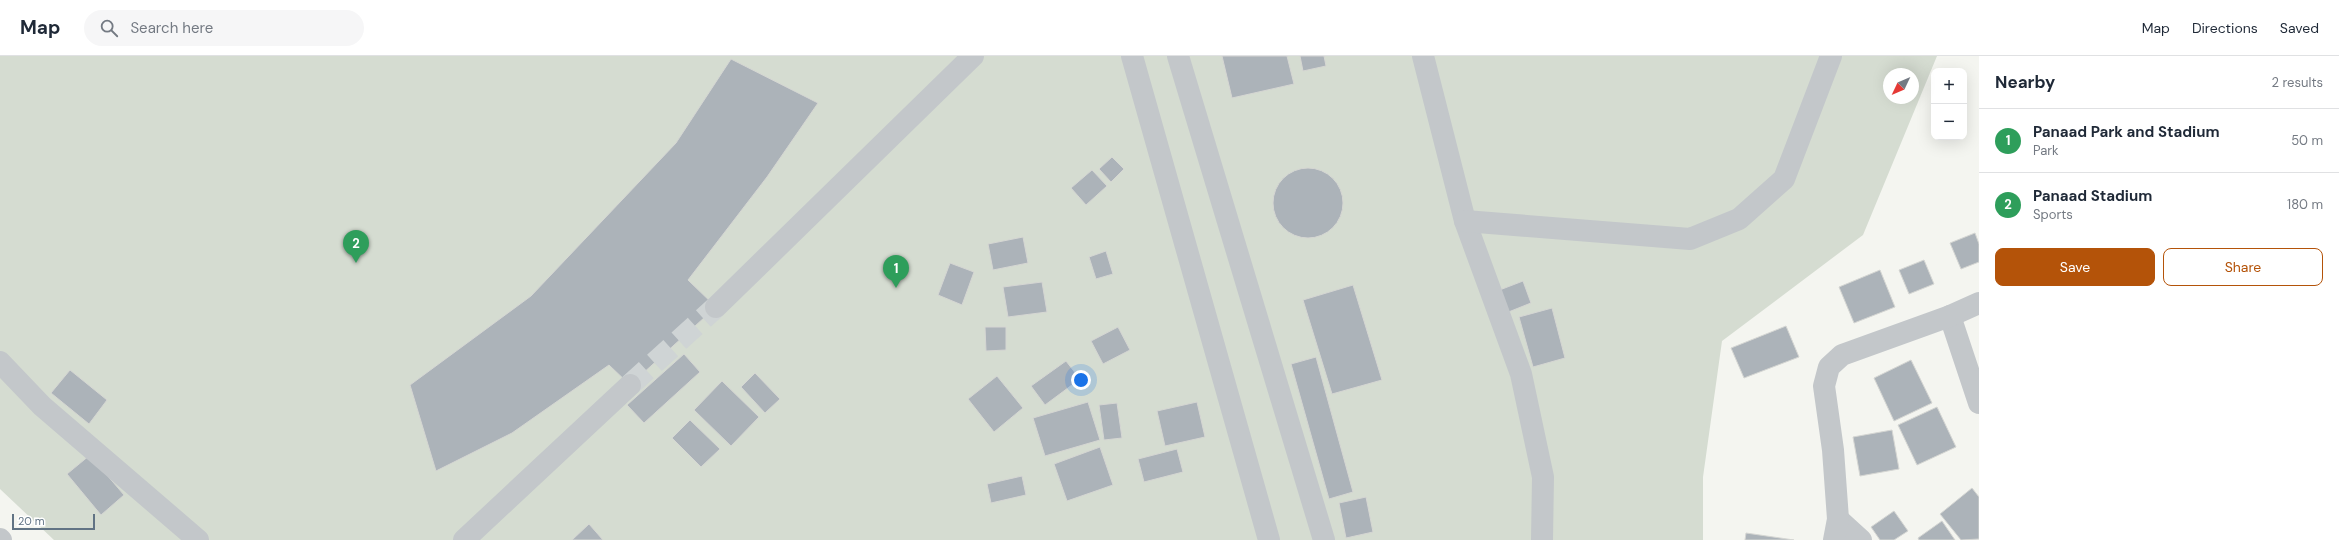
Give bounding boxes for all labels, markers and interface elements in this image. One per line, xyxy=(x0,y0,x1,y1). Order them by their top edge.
search box xyxy=(84,10,364,46)
text: Map xyxy=(20,15,60,40)
icon: search xyxy=(98,17,120,39)
text: Search here xyxy=(130,18,213,38)
text: Map xyxy=(2142,19,2170,37)
text: Directions xyxy=(2192,19,2258,37)
text: Saved xyxy=(2280,19,2319,37)
north arrow xyxy=(1883,68,1919,104)
map controls xyxy=(1931,68,1967,140)
button: + xyxy=(1931,68,1967,104)
text: Nearby xyxy=(1995,71,2055,93)
text: 2 results xyxy=(2272,74,2323,91)
button: − xyxy=(1931,104,1967,140)
text: Panaad Park and Stadium xyxy=(2033,122,2220,142)
text: 1 xyxy=(2006,132,2010,149)
text: 50 m xyxy=(2291,132,2323,149)
text: Park xyxy=(2033,142,2059,159)
text: Panaad Stadium xyxy=(2033,186,2152,206)
text: 2 xyxy=(2004,196,2012,213)
text: 180 m xyxy=(2287,196,2323,213)
text: Sports xyxy=(2033,206,2073,223)
pin: 2 xyxy=(343,230,369,263)
button: Save xyxy=(1995,248,2155,286)
button: Share xyxy=(2163,248,2323,286)
pin: 1 xyxy=(883,255,909,288)
your location xyxy=(1071,370,1091,390)
scale bar xyxy=(12,512,95,531)
text: 20 m xyxy=(18,514,44,528)

